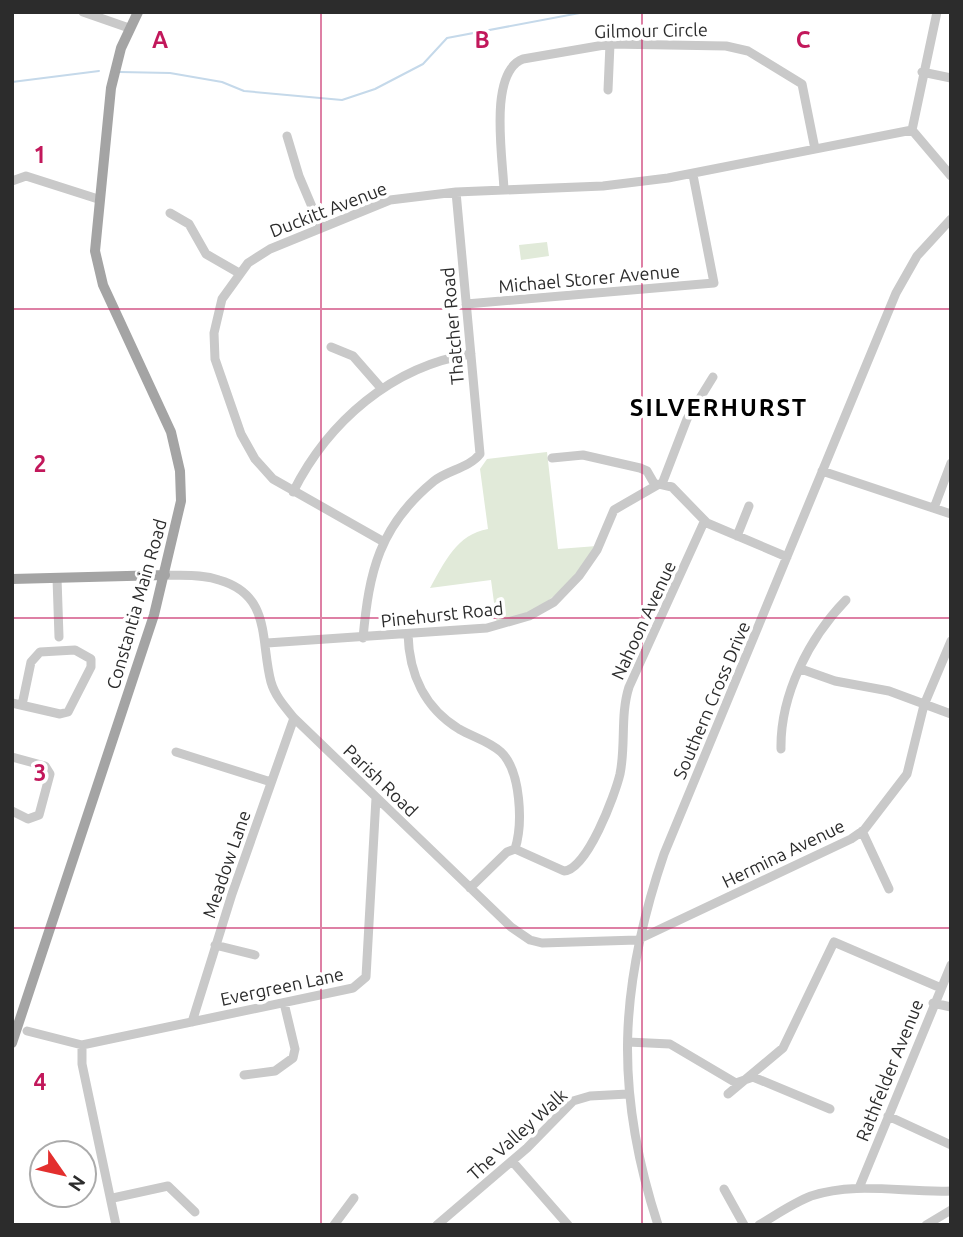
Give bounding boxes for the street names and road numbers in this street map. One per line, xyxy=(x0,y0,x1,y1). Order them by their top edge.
street label: Gilmour Circle xyxy=(594,19,708,41)
street label: Duckitt Avenue xyxy=(267,177,389,241)
street label: Michael Storer Avenue xyxy=(497,260,681,296)
street label: Thatcher Road xyxy=(437,267,467,385)
street label: Constantia Main Road xyxy=(102,517,170,691)
street label: Nahoon Avenue xyxy=(607,558,679,682)
street label: Pinehurst Road xyxy=(380,598,504,630)
street label: Southern Cross Drive xyxy=(669,618,753,782)
street label: Parish Road xyxy=(340,740,422,820)
street label: Meadow Lane xyxy=(198,808,254,920)
street label: Hermina Avenue xyxy=(719,815,847,891)
street label: Evergreen Lane xyxy=(219,963,345,1009)
street label: Rathfelder Avenue xyxy=(851,996,927,1144)
street label: The Valley Walk xyxy=(463,1084,571,1184)

